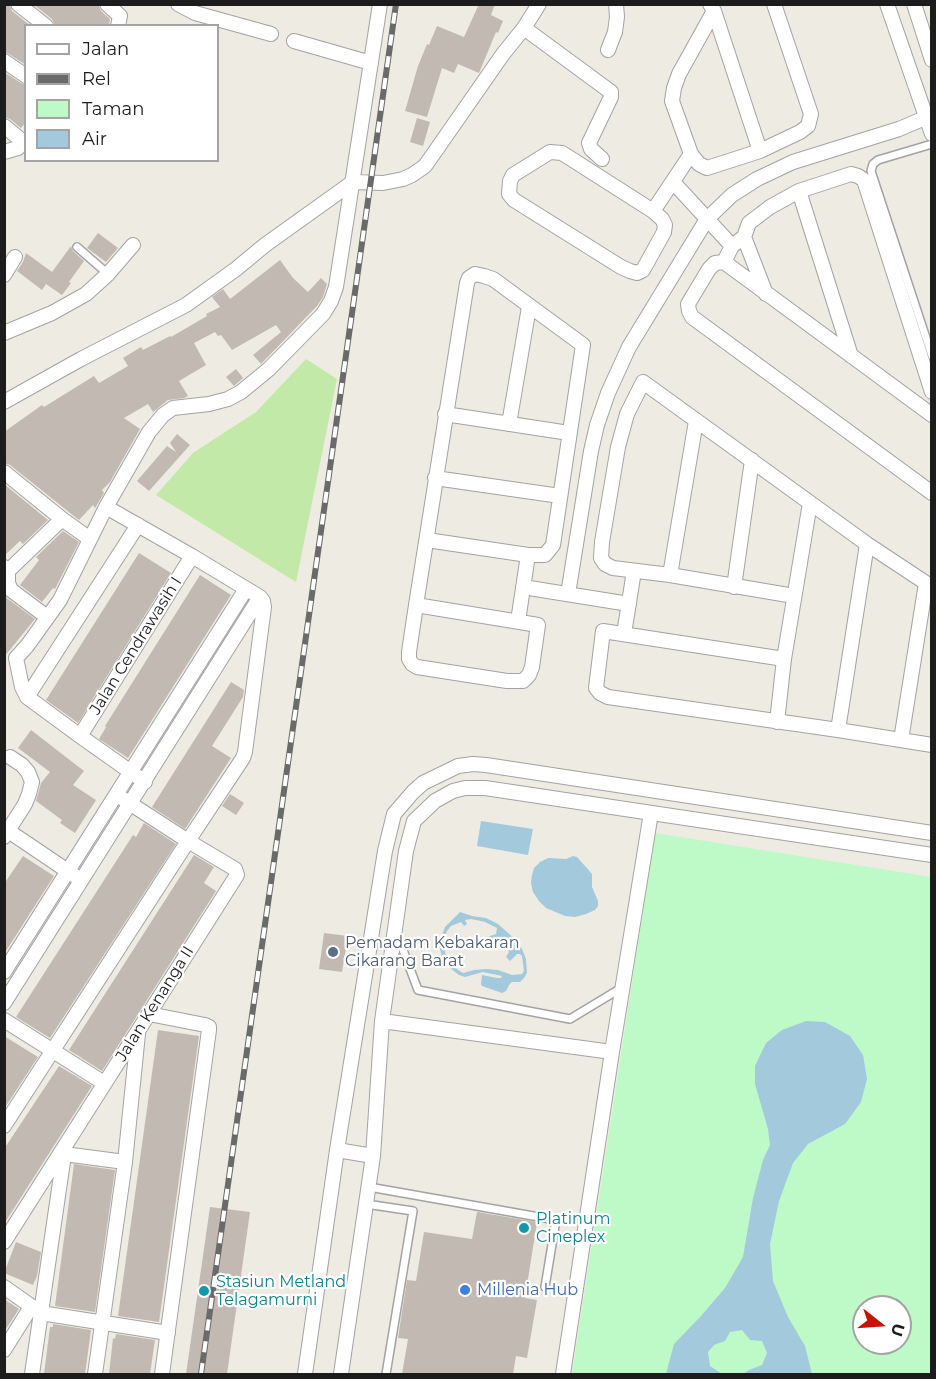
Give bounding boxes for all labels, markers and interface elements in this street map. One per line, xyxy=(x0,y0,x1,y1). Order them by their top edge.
legend xyxy=(24,24,219,162)
text: Jalan xyxy=(82,38,129,60)
text: Rel xyxy=(82,68,111,90)
text: Taman xyxy=(82,98,144,120)
text: Air xyxy=(82,128,107,150)
street label: Jalan Cendrawasih I xyxy=(86,574,186,718)
place label: Pemadam Kebakaran Cikarang Barat xyxy=(345,933,520,971)
street label: Jalan Kenanga II xyxy=(112,943,198,1065)
marker: Pemadam Kebakaran Cikarang Barat xyxy=(326,945,340,959)
place label: Platinum Cineplex xyxy=(536,1209,611,1247)
marker: Platinum Cineplex xyxy=(517,1221,531,1235)
place label: Stasiun Metland Telagamurni xyxy=(216,1272,346,1310)
place label: Millenia Hub xyxy=(477,1280,578,1300)
marker: Millenia Hub xyxy=(458,1283,472,1297)
marker: Stasiun Metland Telagamurni xyxy=(197,1284,211,1298)
north arrow xyxy=(852,1295,912,1355)
text: U xyxy=(887,1321,909,1339)

